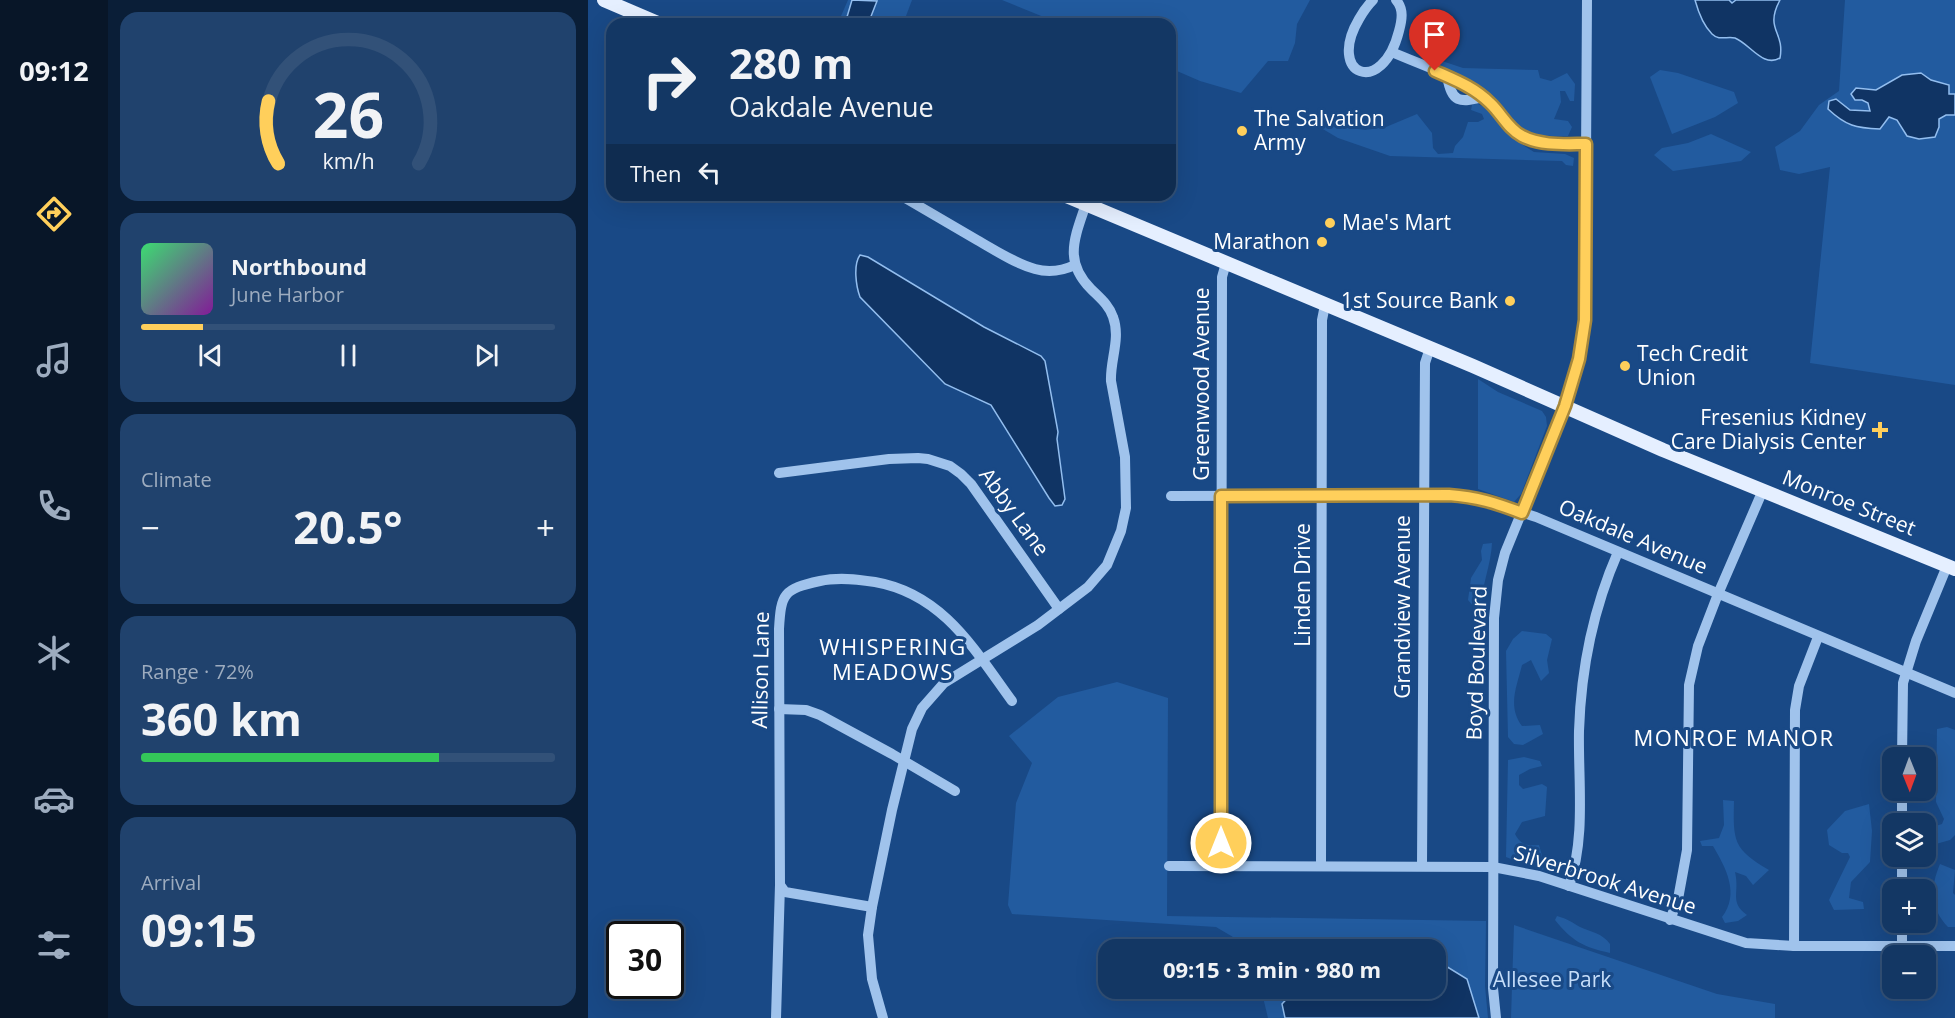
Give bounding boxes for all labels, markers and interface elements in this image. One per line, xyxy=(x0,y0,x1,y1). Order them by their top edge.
pin xyxy=(1409,9,1460,71)
icon: arrive xyxy=(1418,18,1451,51)
text: 280 m xyxy=(729,34,853,91)
icon: right xyxy=(630,42,708,120)
text: 09:12 xyxy=(19,52,89,89)
text: 26 xyxy=(312,71,384,156)
text: Oakdale Avenue xyxy=(729,88,934,125)
place label: The Salvation Army xyxy=(1254,104,1385,156)
marker: The Salvation Army xyxy=(1235,124,1249,138)
text: km/h xyxy=(322,146,374,175)
icon: left xyxy=(693,156,726,189)
text: Then xyxy=(630,158,681,188)
icon: directions xyxy=(33,193,75,235)
place label: Mae's Mart xyxy=(1342,208,1451,236)
marker: Mae's Mart xyxy=(1323,216,1337,230)
place label: Marathon xyxy=(1213,227,1310,255)
marker: Marathon xyxy=(1315,235,1329,249)
text: Northbound xyxy=(231,251,367,281)
text: June Harbor xyxy=(231,281,344,308)
place label: 1st Source Bank xyxy=(1341,286,1498,314)
street label: Greenwood Avenue xyxy=(1187,287,1215,481)
marker: 1st Source Bank xyxy=(1503,294,1517,308)
icon: music xyxy=(33,339,75,381)
icon: previous xyxy=(194,339,227,372)
icon: pause xyxy=(332,339,365,372)
icon: next xyxy=(470,339,503,372)
place label: Tech Credit Union xyxy=(1637,339,1748,391)
marker: Tech Credit Union xyxy=(1618,359,1632,373)
place label: Fresenius Kidney Care Dialysis Center xyxy=(1671,403,1866,455)
marker: Fresenius Kidney Care Dialysis Center xyxy=(1871,421,1889,439)
street label: Abby Lane xyxy=(973,462,1056,561)
street label: Monroe Street xyxy=(1779,463,1920,542)
text: Climate xyxy=(141,466,212,493)
icon: phone xyxy=(33,485,75,527)
street label: Oakdale Avenue xyxy=(1555,492,1712,580)
text: 20.5° xyxy=(293,496,403,557)
text: − xyxy=(141,505,160,550)
text: + xyxy=(536,505,555,550)
street label: Grandview Avenue xyxy=(1388,515,1416,699)
street label: Linden Drive xyxy=(1288,523,1316,647)
street label: Boyd Boulevard xyxy=(1459,585,1493,741)
street label: Allison Lane xyxy=(745,611,775,729)
district label: WHISPERING MEADOWS xyxy=(819,631,967,686)
icon: climate xyxy=(33,632,75,674)
text: Range · 72% xyxy=(141,658,254,685)
text: 360 km xyxy=(141,688,302,749)
district label: MONROE MANOR xyxy=(1633,722,1835,752)
north arrow xyxy=(1882,747,1936,801)
map controls xyxy=(1882,747,1936,999)
icon: car xyxy=(33,778,75,820)
position arrow xyxy=(1189,811,1253,875)
button: layers xyxy=(1882,813,1936,867)
street label: Silverbrook Avenue xyxy=(1511,838,1700,920)
text: Arrival xyxy=(141,869,201,896)
button: + xyxy=(1882,879,1936,933)
text: 09:15 xyxy=(141,899,257,960)
speed limit sign: 30 xyxy=(606,921,684,999)
icon: filters xyxy=(33,924,75,966)
button: − xyxy=(1882,945,1936,999)
text: 09:15 · 3 min · 980 m xyxy=(1163,954,1381,984)
park label: Allesee Park xyxy=(1493,965,1611,993)

